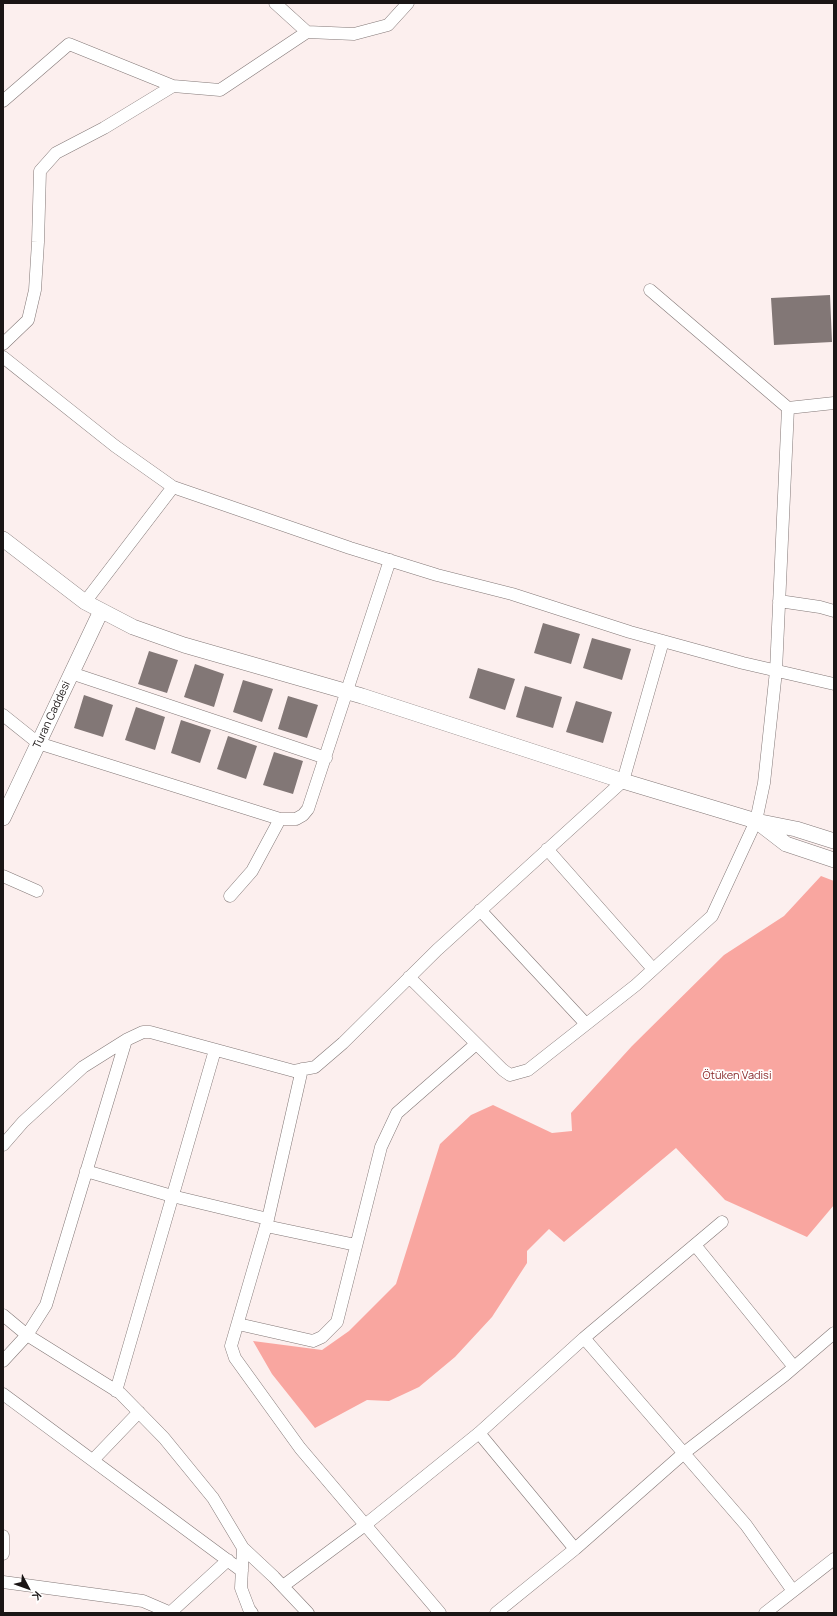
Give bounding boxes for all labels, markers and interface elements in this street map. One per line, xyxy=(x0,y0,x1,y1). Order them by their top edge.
street label: Turan Caddesi xyxy=(31,679,73,751)
park label: Ötüken Vadisi xyxy=(703,1069,771,1083)
north arrow xyxy=(8,1568,48,1608)
text: K xyxy=(29,1589,45,1604)

